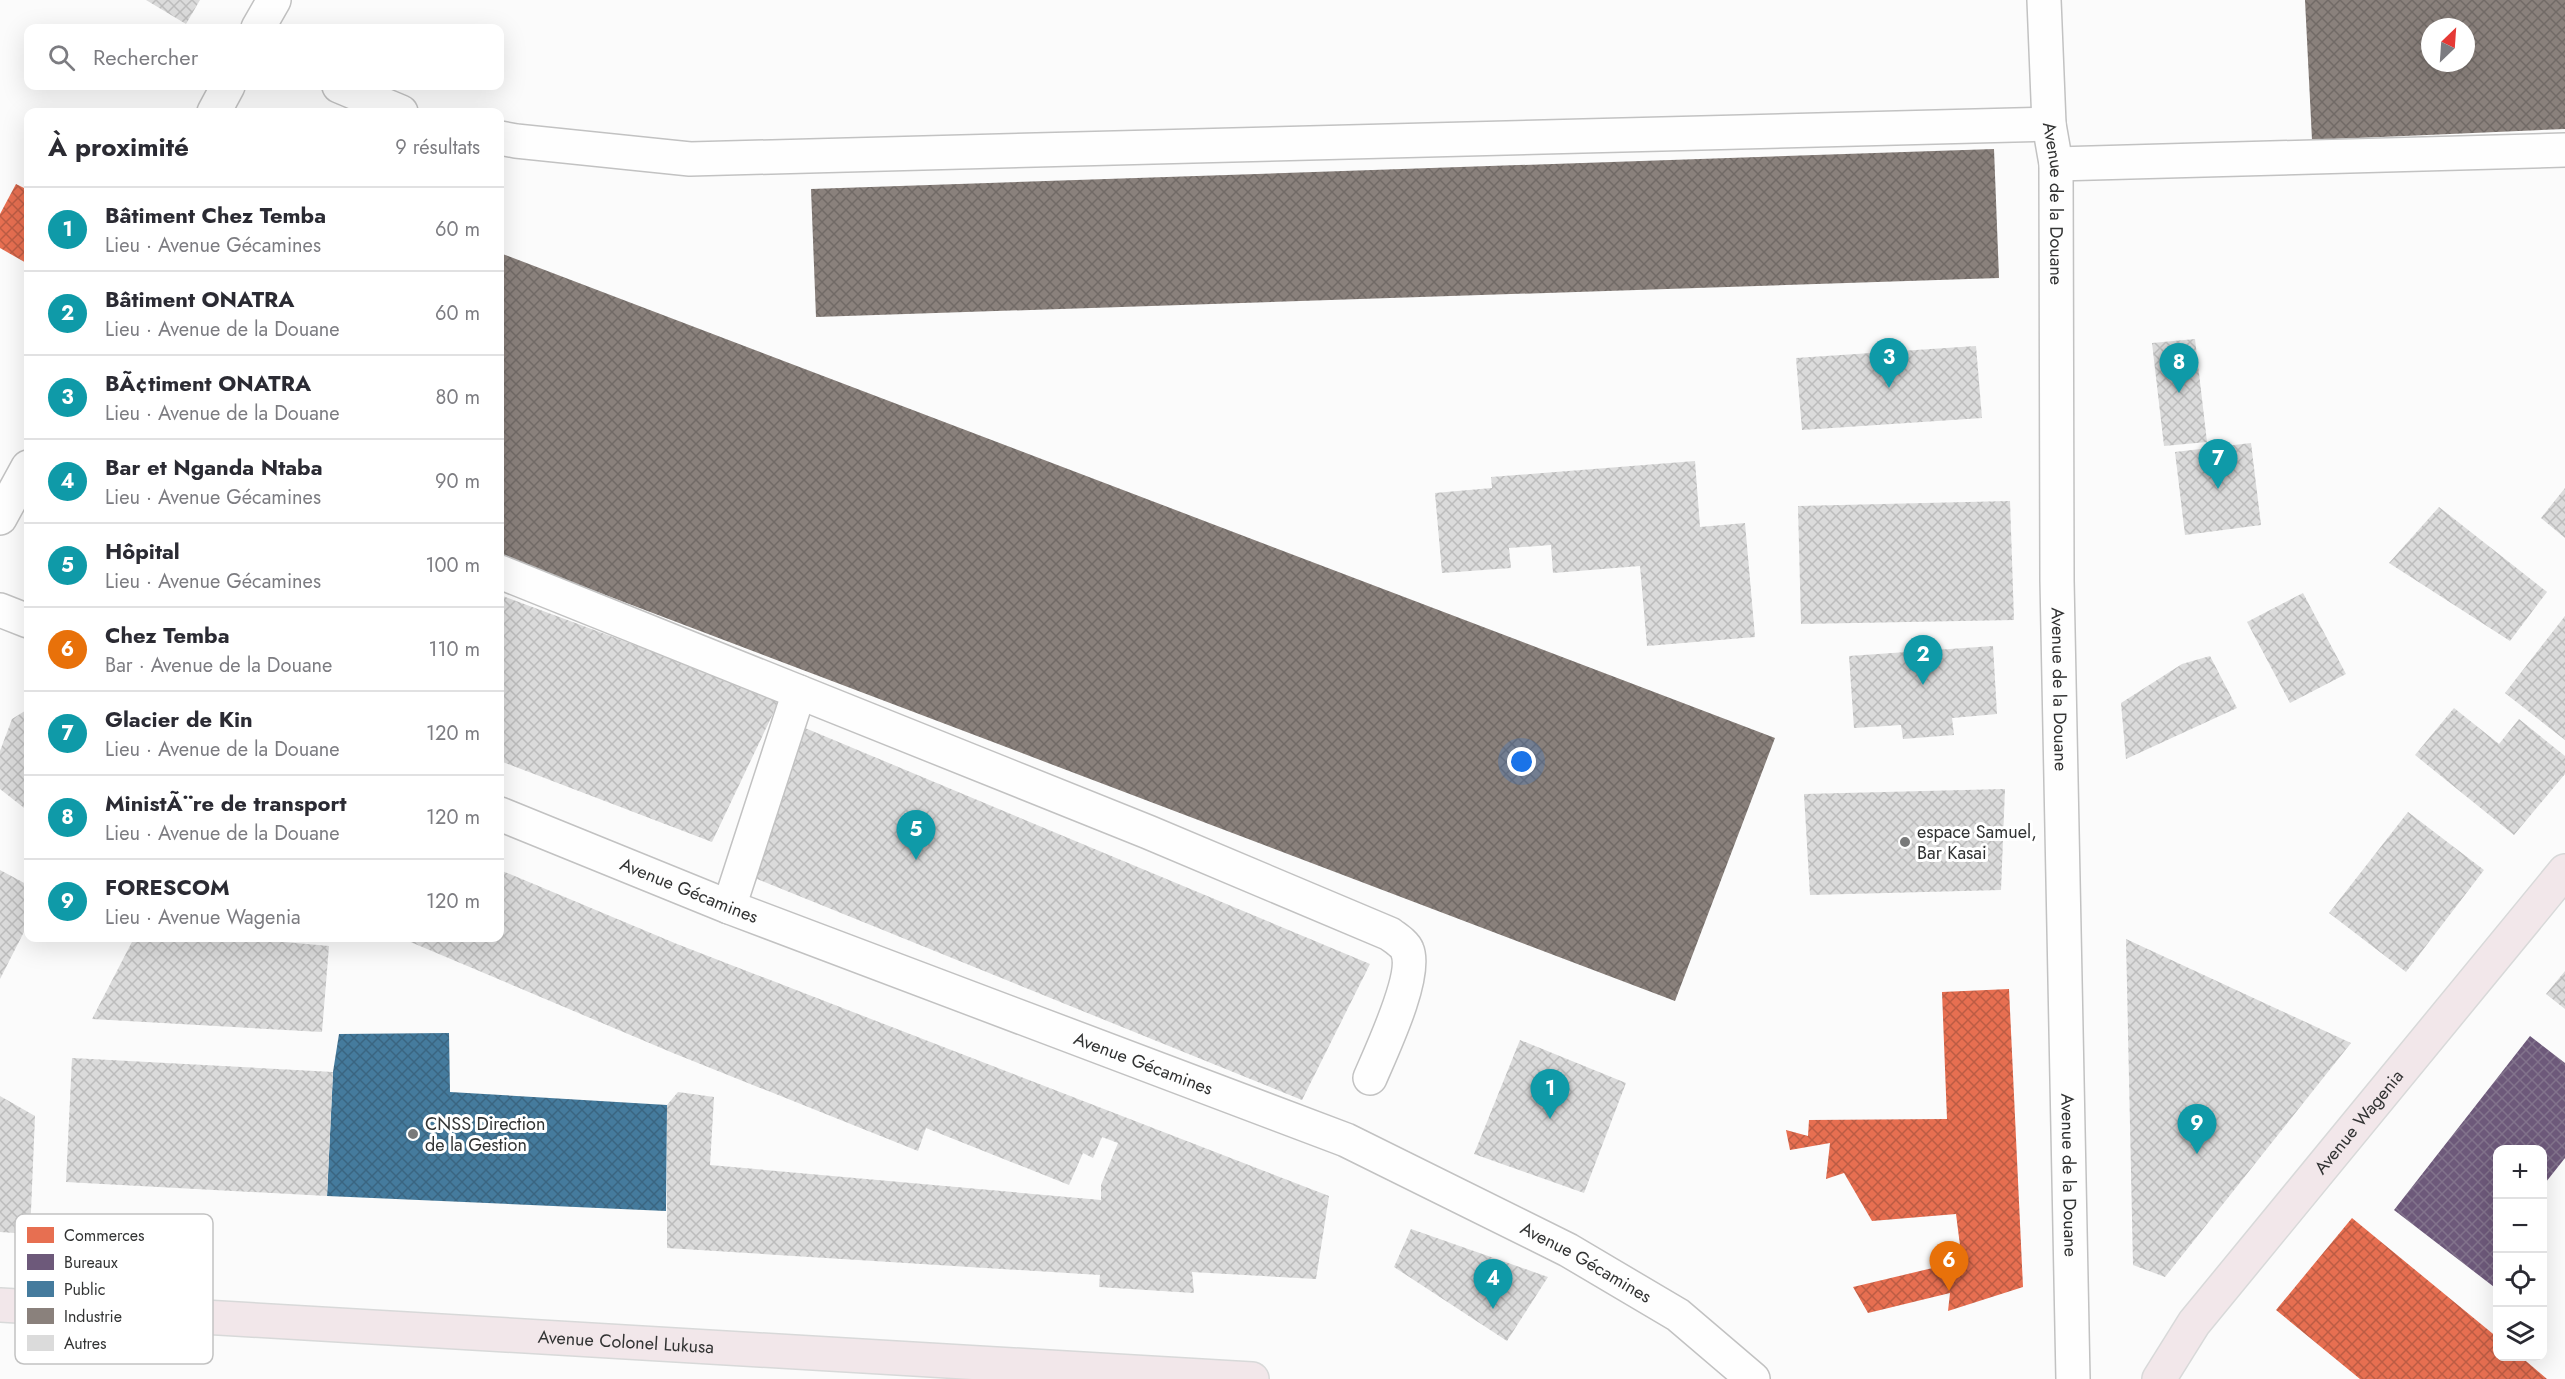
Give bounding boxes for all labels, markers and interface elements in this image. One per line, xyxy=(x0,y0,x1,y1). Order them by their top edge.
north arrow xyxy=(2421,18,2475,72)
search box xyxy=(24,24,504,90)
icon: search xyxy=(45,41,78,74)
text: Rechercher xyxy=(93,41,198,73)
street label: Avenue de la Douane xyxy=(2036,120,2070,285)
text: À proximité xyxy=(48,128,189,166)
text: 9 résultats xyxy=(395,133,480,162)
text: Bâtiment Chez Temba xyxy=(105,199,326,231)
text: 1 xyxy=(62,215,73,244)
text: 60 m xyxy=(435,215,480,244)
text: Lieu · Avenue Gécamines xyxy=(105,231,321,260)
text: Bâtiment ONATRA xyxy=(105,283,294,315)
text: 2 xyxy=(61,299,74,328)
text: 60 m xyxy=(435,299,480,328)
text: Lieu · Avenue de la Douane xyxy=(105,315,340,344)
pin: 3 xyxy=(1870,338,1908,388)
pin: 8 xyxy=(2160,344,2198,393)
text: BÃ¢timent ONATRA xyxy=(105,367,311,399)
text: 3 xyxy=(61,383,74,412)
text: 80 m xyxy=(435,383,480,412)
text: Lieu · Avenue de la Douane xyxy=(105,399,340,428)
pin: 7 xyxy=(2198,440,2238,489)
text: Bar et Nganda Ntaba xyxy=(105,451,323,483)
text: 4 xyxy=(61,467,74,496)
text: 90 m xyxy=(435,467,480,496)
text: Lieu · Avenue Gécamines xyxy=(105,483,321,512)
text: Hôpital xyxy=(105,535,180,567)
text: 5 xyxy=(61,551,74,580)
text: 100 m xyxy=(425,551,480,580)
text: Lieu · Avenue Gécamines xyxy=(105,567,321,596)
street label: Avenue de la Douane xyxy=(2045,607,2074,771)
text: Chez Temba xyxy=(105,619,230,651)
text: 6 xyxy=(61,635,74,664)
text: 110 m xyxy=(428,635,480,664)
pin: 2 xyxy=(1904,636,1942,685)
text: Bar · Avenue de la Douane xyxy=(105,651,332,680)
text: Glacier de Kin xyxy=(105,703,253,735)
text: 7 xyxy=(61,719,74,748)
text: 120 m xyxy=(426,719,480,748)
text: Lieu · Avenue de la Douane xyxy=(105,735,340,764)
your location xyxy=(1507,747,1536,776)
text: MinistÃ¨re de transport xyxy=(105,787,347,819)
text: 8 xyxy=(61,803,74,832)
text: 120 m xyxy=(426,803,480,832)
pin: 5 xyxy=(896,810,936,860)
text: Lieu · Avenue de la Douane xyxy=(105,819,340,848)
place label: espace Samuel, Bar Kasai xyxy=(1917,819,2037,866)
marker: espace Samuel, Bar Kasai xyxy=(1898,835,1912,849)
street label: Avenue Gécamines xyxy=(616,851,762,930)
text: FORESCOM xyxy=(105,871,230,903)
text: 9 xyxy=(61,887,74,916)
text: 120 m xyxy=(426,887,480,916)
text: Lieu · Avenue Wagenia xyxy=(105,903,301,932)
street label: Avenue Gécamines xyxy=(1070,1025,1217,1102)
street label: Avenue Wagenia xyxy=(2308,1064,2410,1180)
pin: 1 xyxy=(1530,1070,1570,1119)
street label: Avenue de la Douane xyxy=(2054,1093,2084,1257)
pin: 9 xyxy=(2178,1104,2216,1154)
place label: CNSS Direction de la Gestion xyxy=(425,1111,545,1158)
marker: CNSS Direction de la Gestion xyxy=(406,1127,420,1141)
map controls xyxy=(2493,1145,2547,1361)
button: + xyxy=(2493,1145,2547,1199)
button: − xyxy=(2493,1199,2547,1253)
legend xyxy=(15,1214,213,1364)
street label: Avenue Gécamines xyxy=(1516,1215,1656,1309)
text: Commerces xyxy=(64,1224,144,1247)
pin: 6 xyxy=(1930,1242,1968,1291)
text: Bureaux xyxy=(64,1251,118,1274)
button: locate xyxy=(2493,1253,2547,1307)
pin: 4 xyxy=(1474,1260,1512,1309)
text: Public xyxy=(64,1278,105,1301)
text: Industrie xyxy=(64,1305,122,1328)
button: layers xyxy=(2493,1307,2547,1361)
street label: Avenue Colonel Lukusa xyxy=(537,1324,715,1360)
text: Autres xyxy=(64,1332,106,1355)

